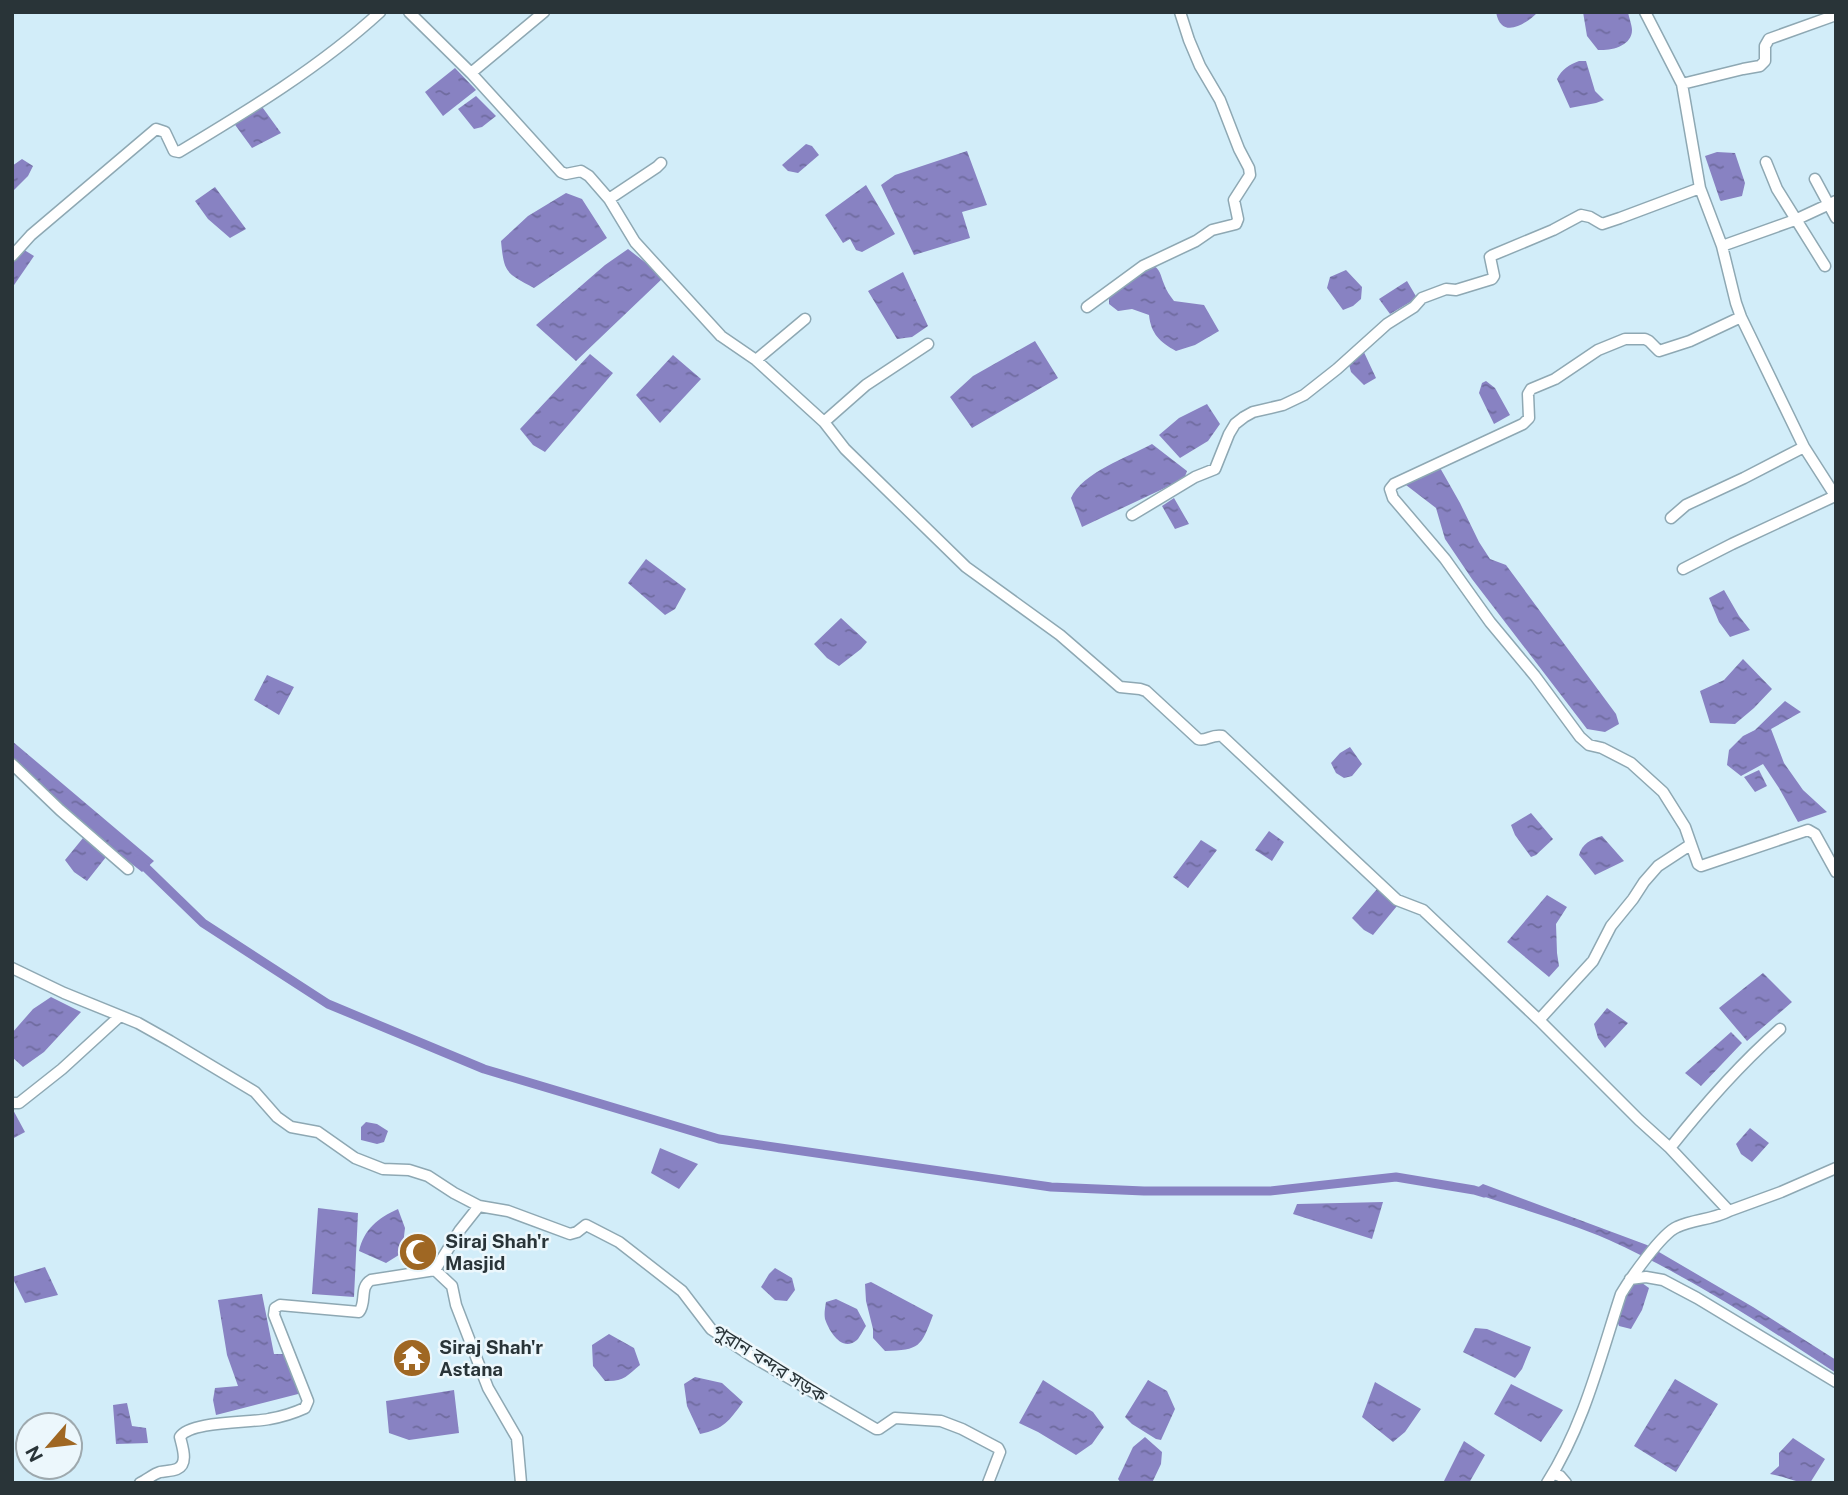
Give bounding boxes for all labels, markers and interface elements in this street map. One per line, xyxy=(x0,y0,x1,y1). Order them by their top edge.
place label: Siraj Shah'r Masjid xyxy=(445,1230,549,1274)
mosque icon: Siraj Shah'r Masjid xyxy=(397,1231,439,1273)
street label: পুরান বন্দর সড়ক xyxy=(708,1319,832,1408)
place label: Siraj Shah'r Astana xyxy=(439,1336,543,1380)
temple icon: Siraj Shah'r Astana xyxy=(391,1337,433,1379)
north arrow xyxy=(14,1411,84,1481)
text: N xyxy=(21,1442,47,1466)

